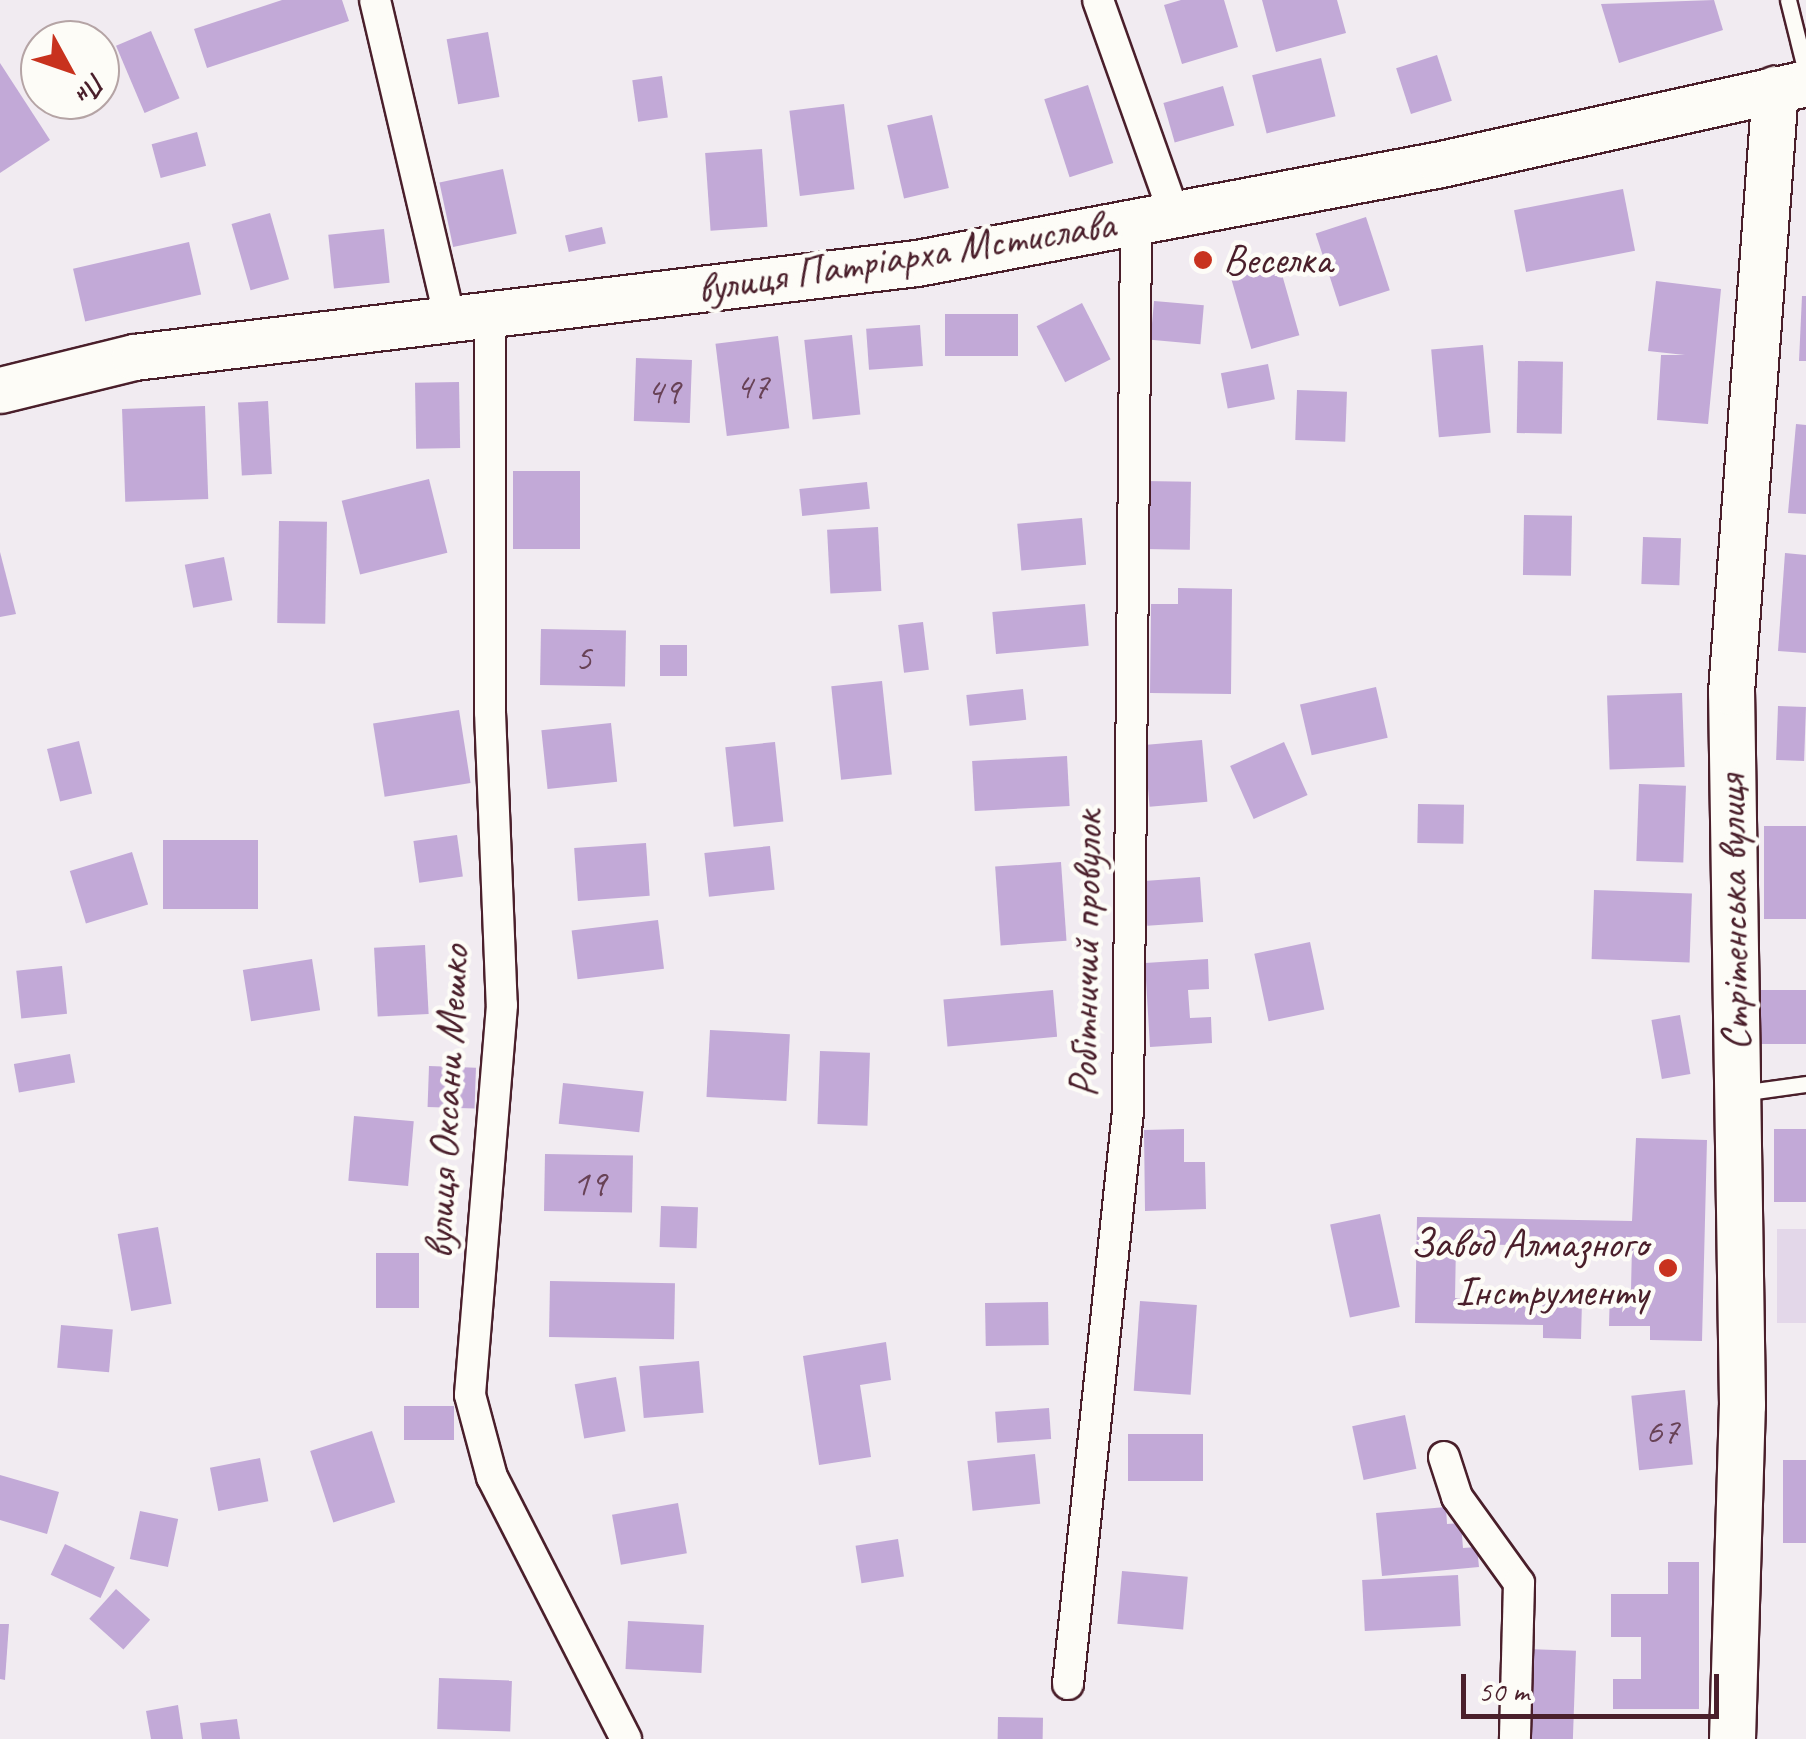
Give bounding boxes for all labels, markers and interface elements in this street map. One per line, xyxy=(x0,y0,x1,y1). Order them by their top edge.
north arrow xyxy=(20,20,120,120)
text: Пн xyxy=(69,66,115,111)
street label: вулиця Патріарха Мстислава xyxy=(691,199,1121,315)
place label: Веселка xyxy=(1223,235,1332,285)
marker: Веселка xyxy=(1192,249,1214,271)
house number: 47 xyxy=(735,363,769,409)
house number: 49 xyxy=(646,368,680,414)
house number: 5 xyxy=(574,635,592,681)
street label: Стрітенська вулиця xyxy=(1706,774,1762,1052)
street label: Робітничий провулок xyxy=(1058,810,1114,1098)
street label: вулиця Оксани Мешко xyxy=(414,944,480,1260)
house number: 19 xyxy=(572,1160,606,1206)
place label: Завод Алмазного Інструменту xyxy=(1406,1219,1648,1318)
marker: Завод Алмазного Інструменту xyxy=(1657,1257,1679,1279)
house number: 67 xyxy=(1645,1408,1679,1454)
scale bar xyxy=(1466,1654,1724,1716)
text: 50 m xyxy=(1478,1672,1529,1710)

